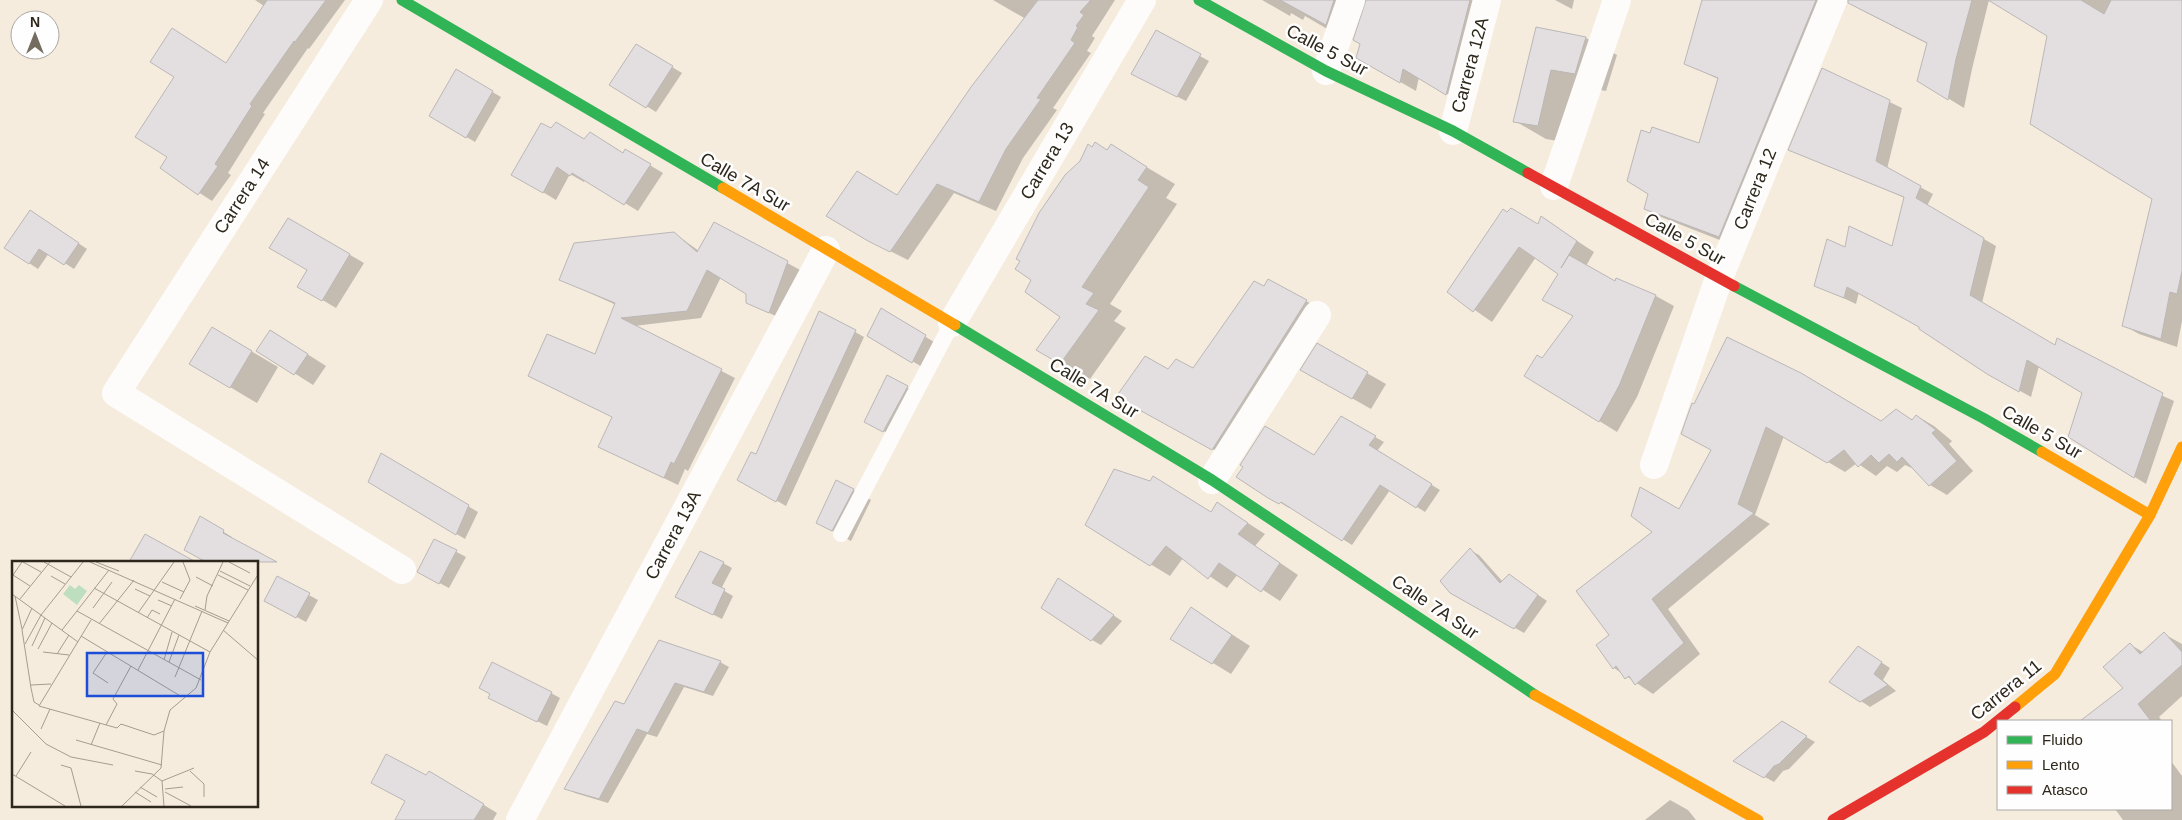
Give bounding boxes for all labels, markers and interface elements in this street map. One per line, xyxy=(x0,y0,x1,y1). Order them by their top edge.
north arrow xyxy=(10,10,60,60)
text: N xyxy=(30,14,40,30)
street label: Carrera 12A xyxy=(1448,15,1492,115)
street label: Calle 5 Sur xyxy=(1283,20,1371,80)
street label: Carrera 13 xyxy=(1016,119,1078,203)
street label: Carrera 12 xyxy=(1730,145,1780,233)
street label: Calle 7A Sur xyxy=(697,148,793,216)
street label: Carrera 14 xyxy=(210,154,274,238)
street label: Calle 5 Sur xyxy=(1641,209,1729,269)
street label: Calle 7A Sur xyxy=(1046,354,1142,422)
street label: Calle 5 Sur xyxy=(1998,401,2086,463)
street label: Carrera 13A xyxy=(641,487,705,583)
inset map xyxy=(12,561,259,808)
street label: Calle 7A Sur xyxy=(1388,571,1482,643)
street label: Carrera 11 xyxy=(1967,656,2045,724)
legend xyxy=(1997,720,2172,810)
text: Fluido xyxy=(2042,731,2083,748)
text: Lento xyxy=(2042,756,2080,773)
text: Atasco xyxy=(2042,781,2088,798)

